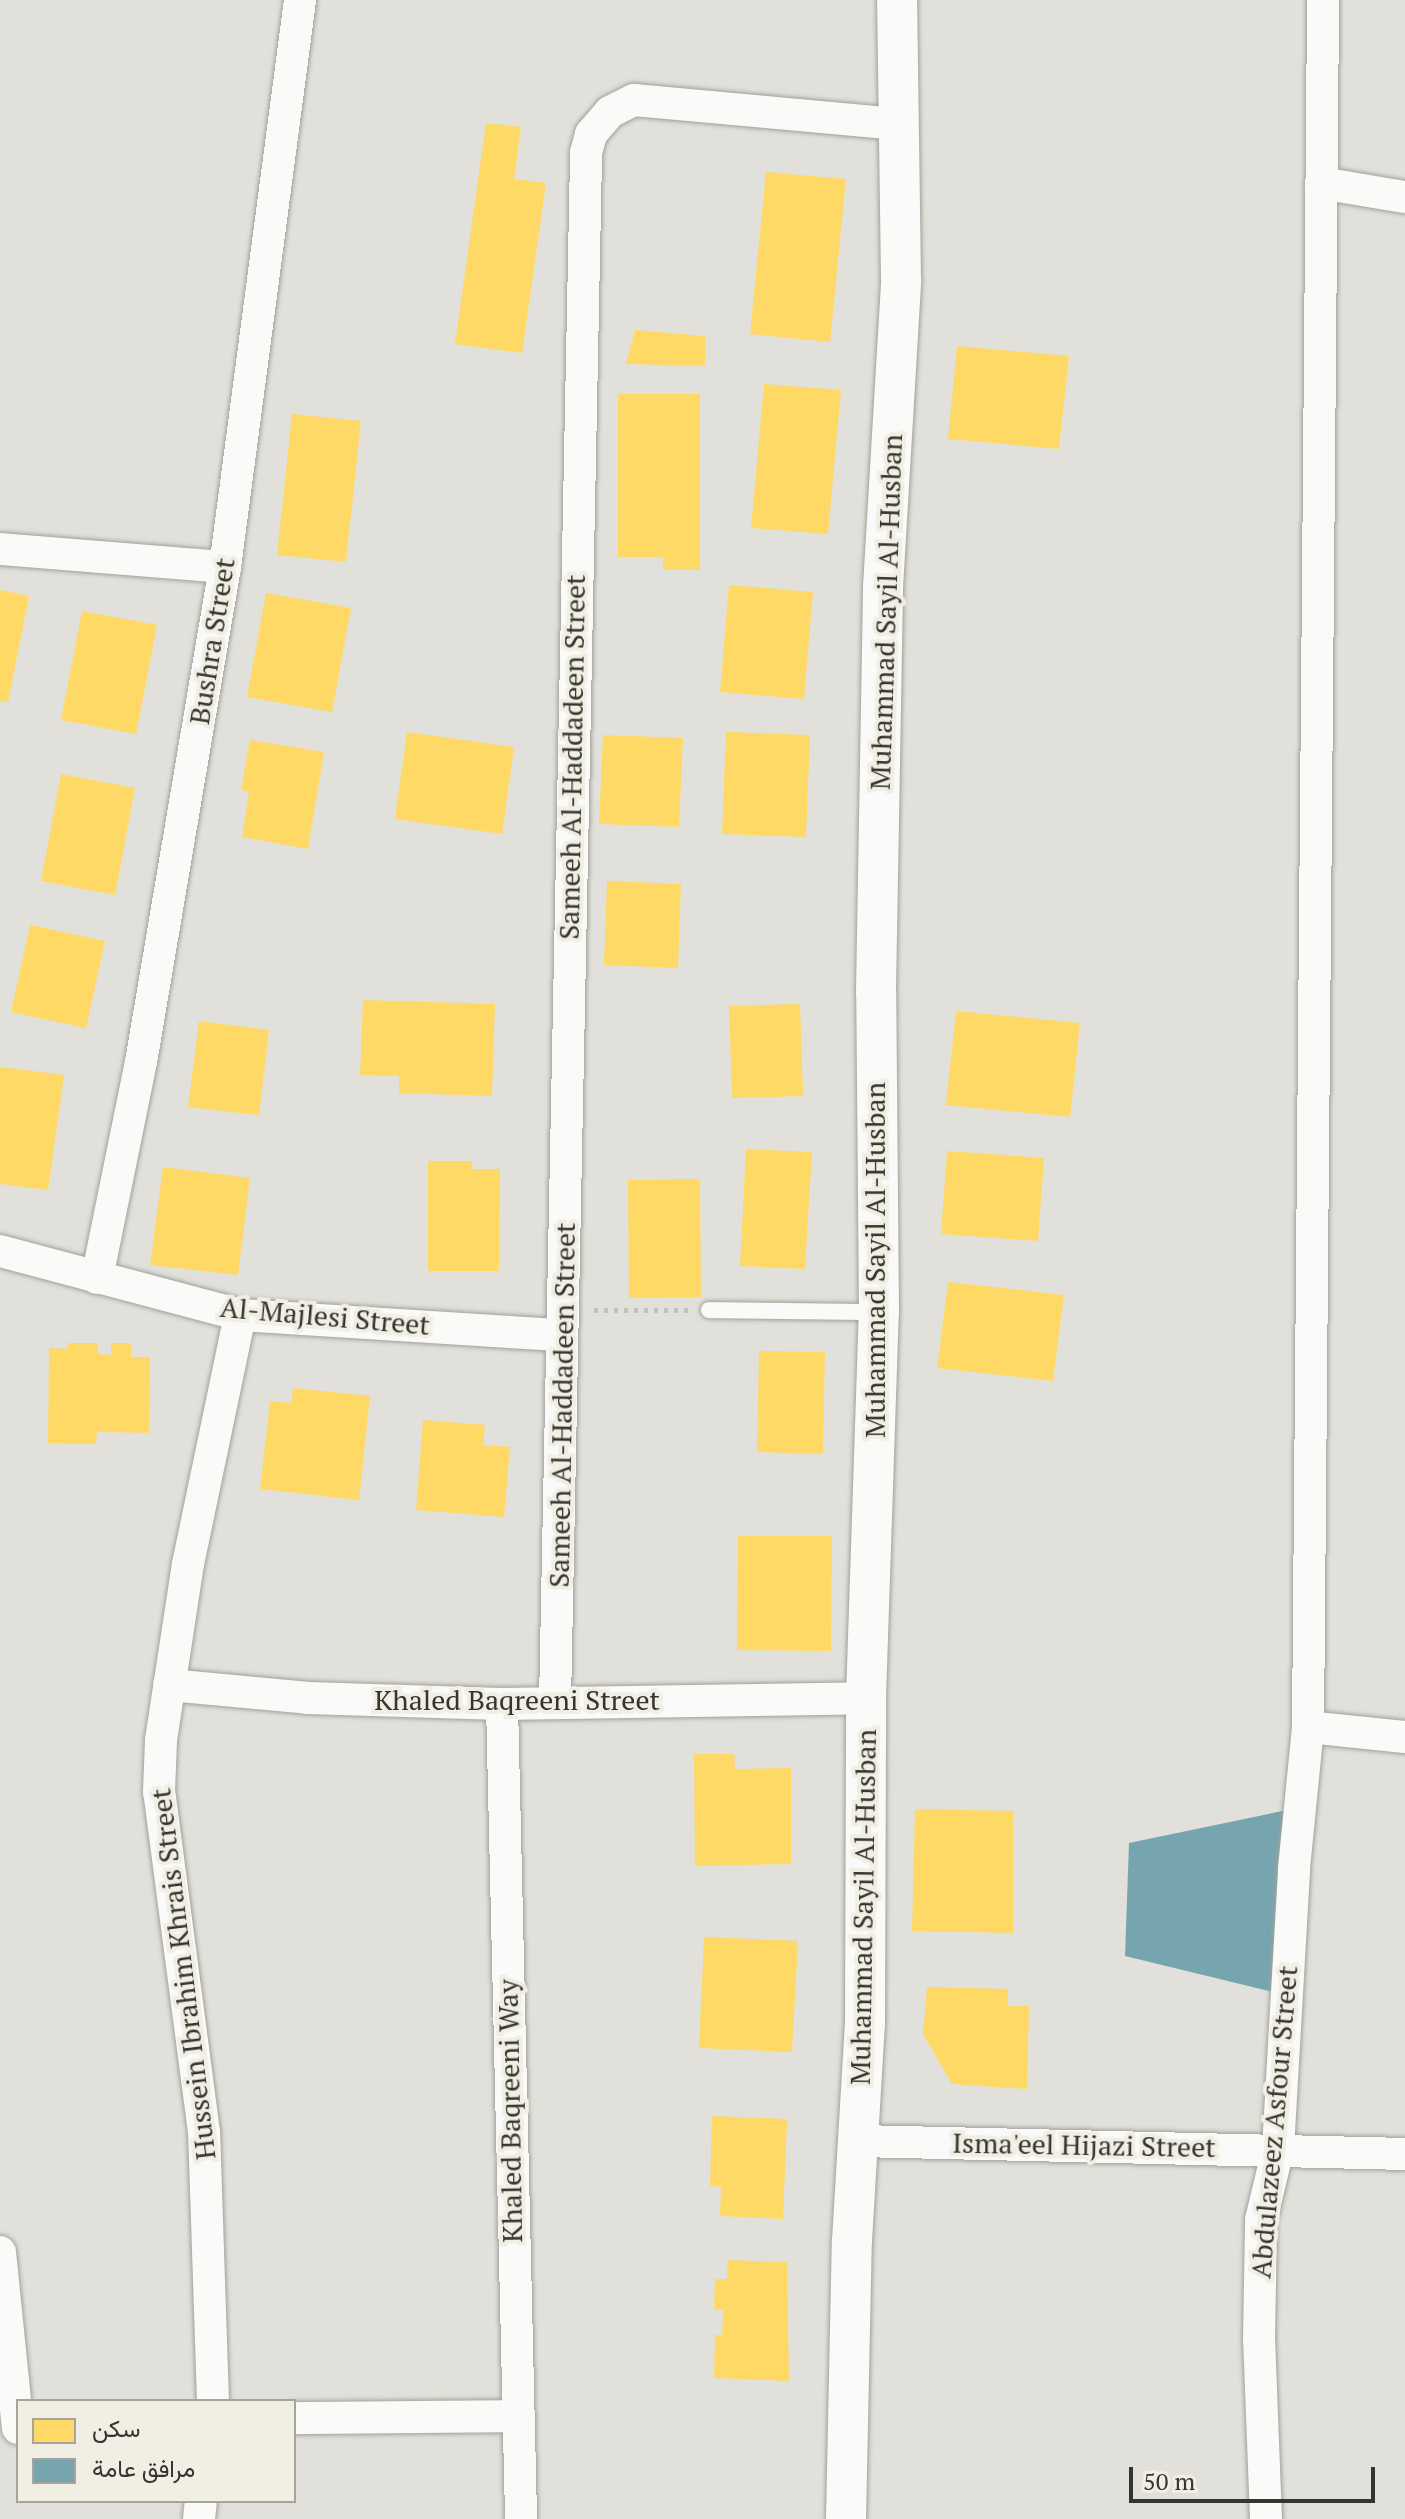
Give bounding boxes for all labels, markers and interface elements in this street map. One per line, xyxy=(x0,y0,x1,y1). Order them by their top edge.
street label: Muhammad Sayil Al-Husban xyxy=(863,433,909,791)
street label: Bushra Street xyxy=(182,555,242,727)
street label: Sameeh Al-Haddadeen Street xyxy=(552,574,592,940)
street label: Muhammad Sayil Al-Husban xyxy=(858,1082,892,1438)
street label: Sameeh Al-Haddadeen Street xyxy=(542,1222,582,1588)
street label: Al-Majlesi Street xyxy=(219,1290,431,1342)
street label: Khaled Baqreeni Street xyxy=(374,1683,660,1717)
street label: Muhammad Sayil Al-Husban xyxy=(843,1728,883,2086)
street label: Hussein Ibrahim Khrais Street xyxy=(144,1786,222,2162)
street label: Abdulazeez Asfour Street xyxy=(1244,1964,1304,2280)
street label: Khaled Baqreeni Way xyxy=(491,1979,529,2243)
street label: Isma'eel Hijazi Street xyxy=(952,2126,1216,2164)
legend xyxy=(16,2399,296,2503)
text: سكن xyxy=(92,2412,141,2444)
scale bar xyxy=(1133,2451,1379,2501)
text: مرافق عامة xyxy=(92,2452,195,2484)
text: 50 m xyxy=(1143,2465,1195,2497)

